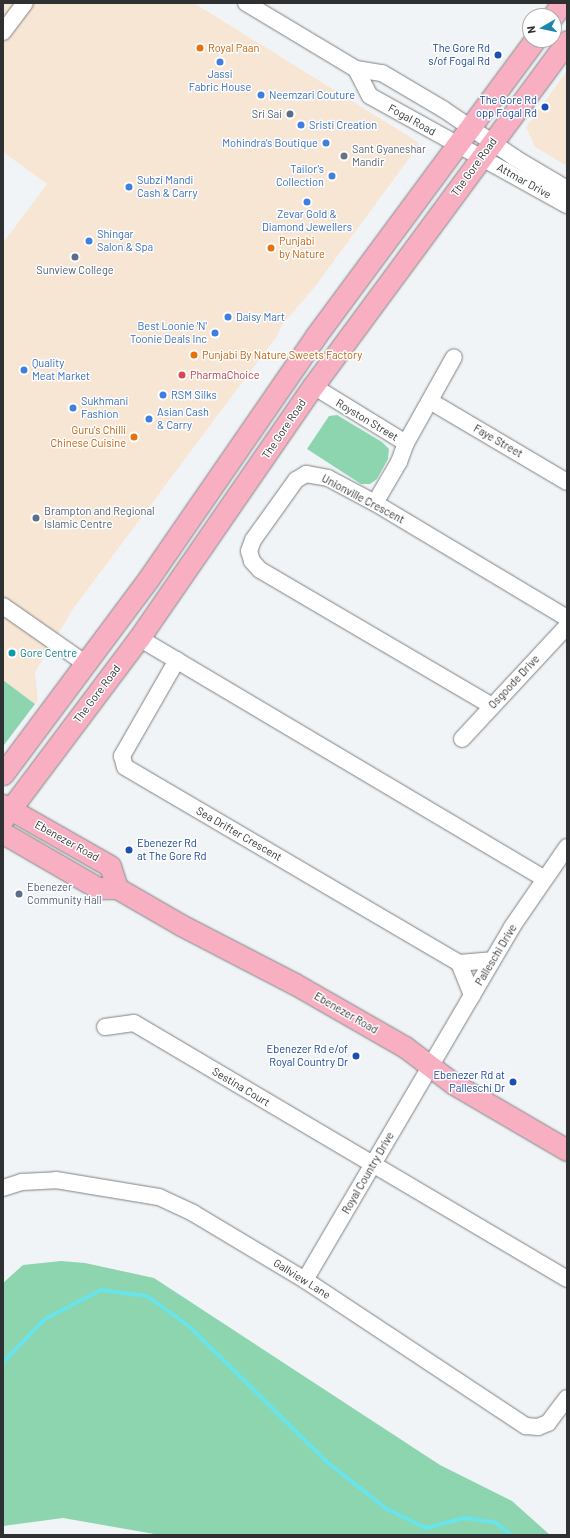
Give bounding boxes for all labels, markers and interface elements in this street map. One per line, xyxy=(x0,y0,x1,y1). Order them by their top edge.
north arrow xyxy=(522,8,562,48)
text: N xyxy=(524,25,538,34)
place label: Royal Paan xyxy=(208,41,259,55)
place label: The Gore Rd s/of Fogal Rd xyxy=(428,42,490,68)
marker: Royal Paan xyxy=(195,43,205,53)
marker: The Gore Rd s/of Fogal Rd xyxy=(493,50,503,60)
marker: Jassi Fabric House xyxy=(215,57,225,67)
place label: Jassi Fabric House xyxy=(189,68,251,94)
place label: Neemzari Couture xyxy=(269,88,355,102)
marker: Neemzari Couture xyxy=(256,90,266,100)
place label: The Gore Rd opp Fogal Rd xyxy=(476,94,537,120)
street label: Fogal Road xyxy=(386,102,438,138)
marker: The Gore Rd opp Fogal Rd xyxy=(540,102,550,112)
place label: Sri Sai xyxy=(252,107,282,121)
marker: Sri Sai xyxy=(285,109,295,119)
place label: Sristi Creation xyxy=(309,118,377,132)
marker: Sristi Creation xyxy=(296,120,306,130)
street label: The Gore Road xyxy=(448,135,500,199)
place label: Mohindra's Boutique xyxy=(222,136,318,150)
marker: Mohindra's Boutique xyxy=(321,138,331,148)
place label: Sant Gyaneshar Mandir xyxy=(352,143,426,169)
marker: Sant Gyaneshar Mandir xyxy=(339,151,349,161)
street label: Attmar Drive xyxy=(495,161,553,201)
place label: Tailor's Collection xyxy=(276,163,324,189)
marker: Tailor's Collection xyxy=(327,171,337,181)
place label: Subzi Mandi Cash & Carry xyxy=(137,174,198,200)
marker: Subzi Mandi Cash & Carry xyxy=(124,182,134,192)
marker: Zevar Gold & Diamond Jewellers xyxy=(302,197,312,207)
place label: Zevar Gold & Diamond Jewellers xyxy=(262,208,352,234)
place label: Shingar Salon & Spa xyxy=(97,228,153,254)
place label: Punjabi by Nature xyxy=(279,235,325,261)
marker: Shingar Salon & Spa xyxy=(84,236,94,246)
marker: Punjabi by Nature xyxy=(266,243,276,253)
marker: Sunview College xyxy=(70,252,80,262)
place label: Sunview College xyxy=(36,263,114,277)
place label: Daisy Mart xyxy=(236,310,285,324)
marker: Daisy Mart xyxy=(223,312,233,322)
place label: Best Loonie 'N' Toonie Deals Inc xyxy=(130,320,207,346)
marker: Best Loonie 'N' Toonie Deals Inc xyxy=(210,328,220,338)
place label: Punjabi By Nature Sweets Factory xyxy=(202,348,362,362)
marker: Punjabi By Nature Sweets Factory xyxy=(189,350,199,360)
place label: Quality Meat Market xyxy=(32,357,90,383)
marker: Quality Meat Market xyxy=(19,365,29,375)
place label: PharmaChoice xyxy=(190,368,260,382)
marker: PharmaChoice xyxy=(177,370,187,380)
place label: RSM Silks xyxy=(171,388,217,402)
marker: RSM Silks xyxy=(158,390,168,400)
place label: Sukhmani Fashion xyxy=(81,395,128,421)
street label: Royston Street xyxy=(333,396,401,444)
street label: The Gore Road xyxy=(259,397,309,461)
marker: Sukhmani Fashion xyxy=(68,403,78,413)
place label: Asian Cash & Carry xyxy=(157,406,209,432)
marker: Asian Cash & Carry xyxy=(144,414,154,424)
street label: Faye Street xyxy=(471,422,525,460)
place label: Guru's Chilli Chinese Cuisine xyxy=(50,424,126,450)
marker: Guru's Chilli Chinese Cuisine xyxy=(129,432,139,442)
street label: Unionville Crescent xyxy=(319,472,407,526)
place label: Brampton and Regional Islamic Centre xyxy=(44,505,155,531)
marker: Brampton and Regional Islamic Centre xyxy=(31,513,41,523)
place label: Gore Centre xyxy=(20,646,77,660)
marker: Gore Centre xyxy=(7,648,17,658)
street label: Osgoode Drive xyxy=(486,652,542,712)
street label: The Gore Road xyxy=(71,662,123,726)
street label: Sea Drifter Crescent xyxy=(194,804,284,864)
street label: Ebenezer Road xyxy=(33,818,101,864)
place label: Ebenezer Rd at The Gore Rd xyxy=(137,837,206,863)
marker: Ebenezer Rd at The Gore Rd xyxy=(124,845,134,855)
place label: Ebenezer Community Hall xyxy=(27,881,102,907)
marker: Ebenezer Community Hall xyxy=(14,889,24,899)
street label: Palleschi Drive xyxy=(472,922,520,988)
street label: Ebenezer Road xyxy=(312,989,380,1037)
place label: Ebenezer Rd e/of Royal Country Dr xyxy=(267,1043,348,1069)
marker: Ebenezer Rd e/of Royal Country Dr xyxy=(351,1051,361,1061)
street label: Sestina Court xyxy=(210,1065,272,1109)
place label: Ebenezer Rd at Palleschi Dr xyxy=(433,1069,505,1095)
marker: Ebenezer Rd at Palleschi Dr xyxy=(508,1077,518,1087)
street label: Royal Country Drive xyxy=(339,1130,397,1216)
street label: Gallview Lane xyxy=(271,1256,333,1302)

